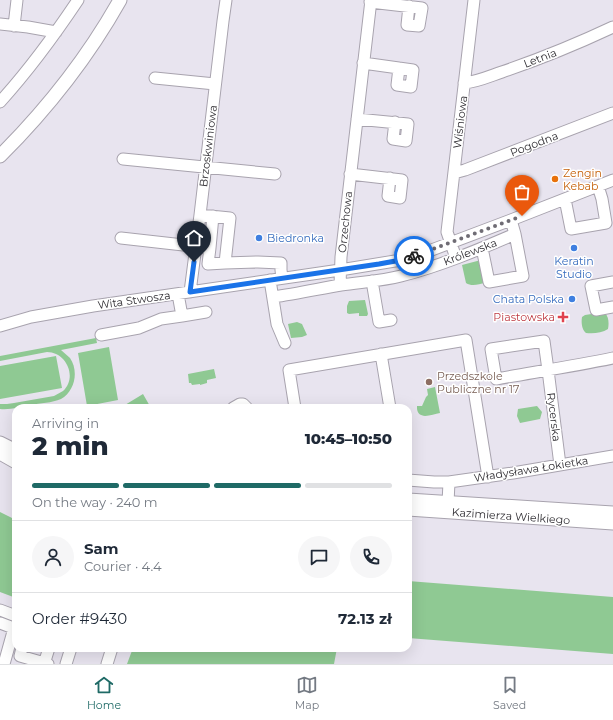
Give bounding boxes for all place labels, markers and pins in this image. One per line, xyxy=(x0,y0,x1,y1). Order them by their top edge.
place label: Zengin Kebab xyxy=(563,166,602,193)
marker: Zengin Kebab xyxy=(550,174,560,184)
pin xyxy=(505,175,539,216)
pin xyxy=(177,221,211,262)
place label: Biedronka xyxy=(267,231,324,245)
marker: Biedronka xyxy=(254,233,264,243)
marker: Keratin Studio xyxy=(569,243,579,253)
place label: Keratin Studio xyxy=(554,254,594,281)
place label: Chata Polska xyxy=(493,292,564,306)
marker: Chata Polska xyxy=(567,294,577,304)
place label: Piastowska xyxy=(493,310,555,324)
marker: Piastowska xyxy=(558,312,568,322)
place label: Przedszkole Publiczne nr 17 xyxy=(437,369,520,396)
marker: Przedszkole Publiczne nr 17 xyxy=(424,377,434,387)

